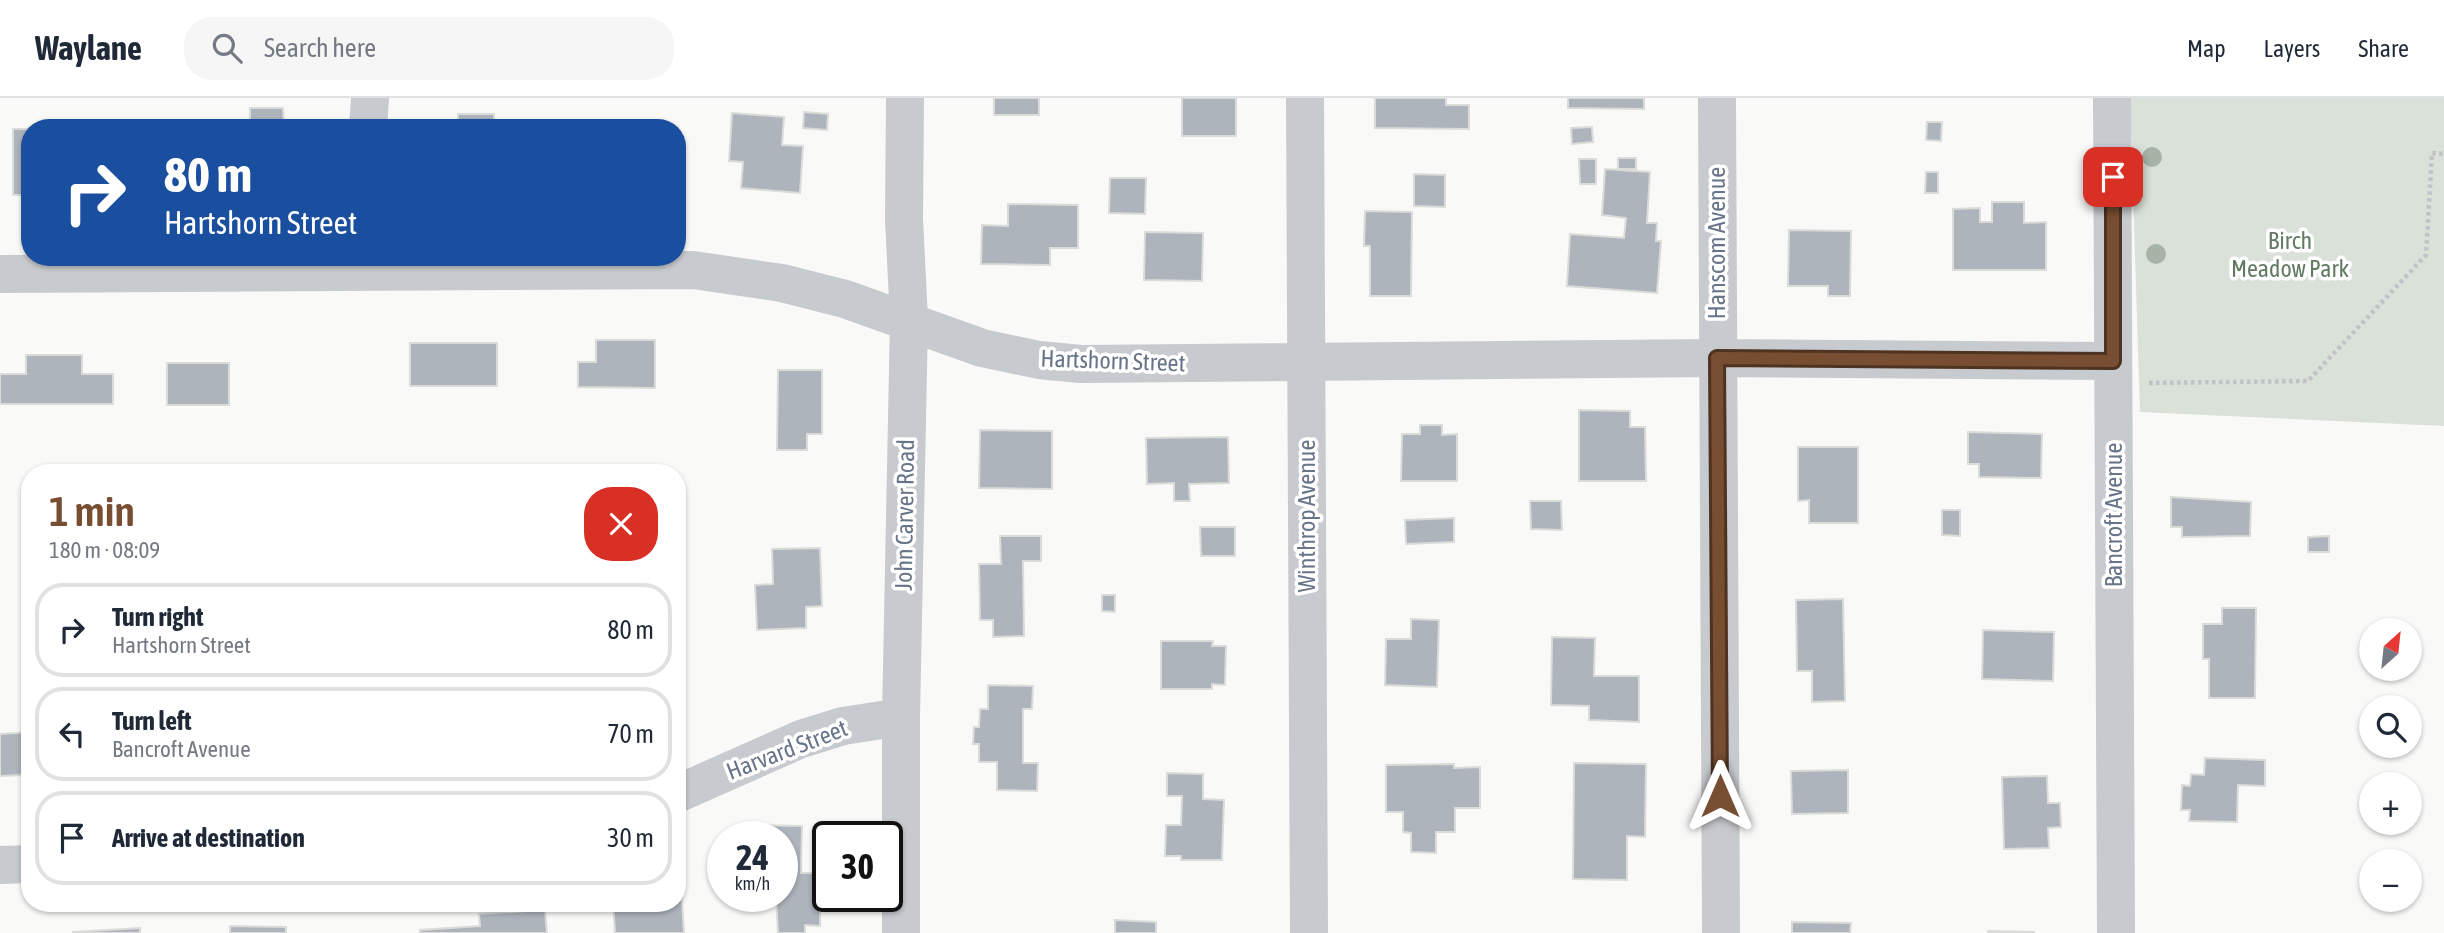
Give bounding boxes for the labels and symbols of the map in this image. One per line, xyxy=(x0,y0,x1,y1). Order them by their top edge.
pin xyxy=(2083,147,2143,207)
street label: Hanscom Avenue xyxy=(1703,167,1730,319)
park label: Birch Meadow Park xyxy=(2231,227,2350,282)
street label: Hartshorn Street xyxy=(1040,344,1186,377)
street label: John Carver Road xyxy=(890,439,919,591)
street label: Winthrop Avenue xyxy=(1293,440,1320,592)
street label: Bancroft Avenue xyxy=(2100,443,2127,587)
north arrow xyxy=(2359,618,2422,681)
street label: Harvard Street xyxy=(723,714,851,785)
position arrow xyxy=(1683,759,1757,833)
speed limit sign: 30 xyxy=(812,821,903,912)

